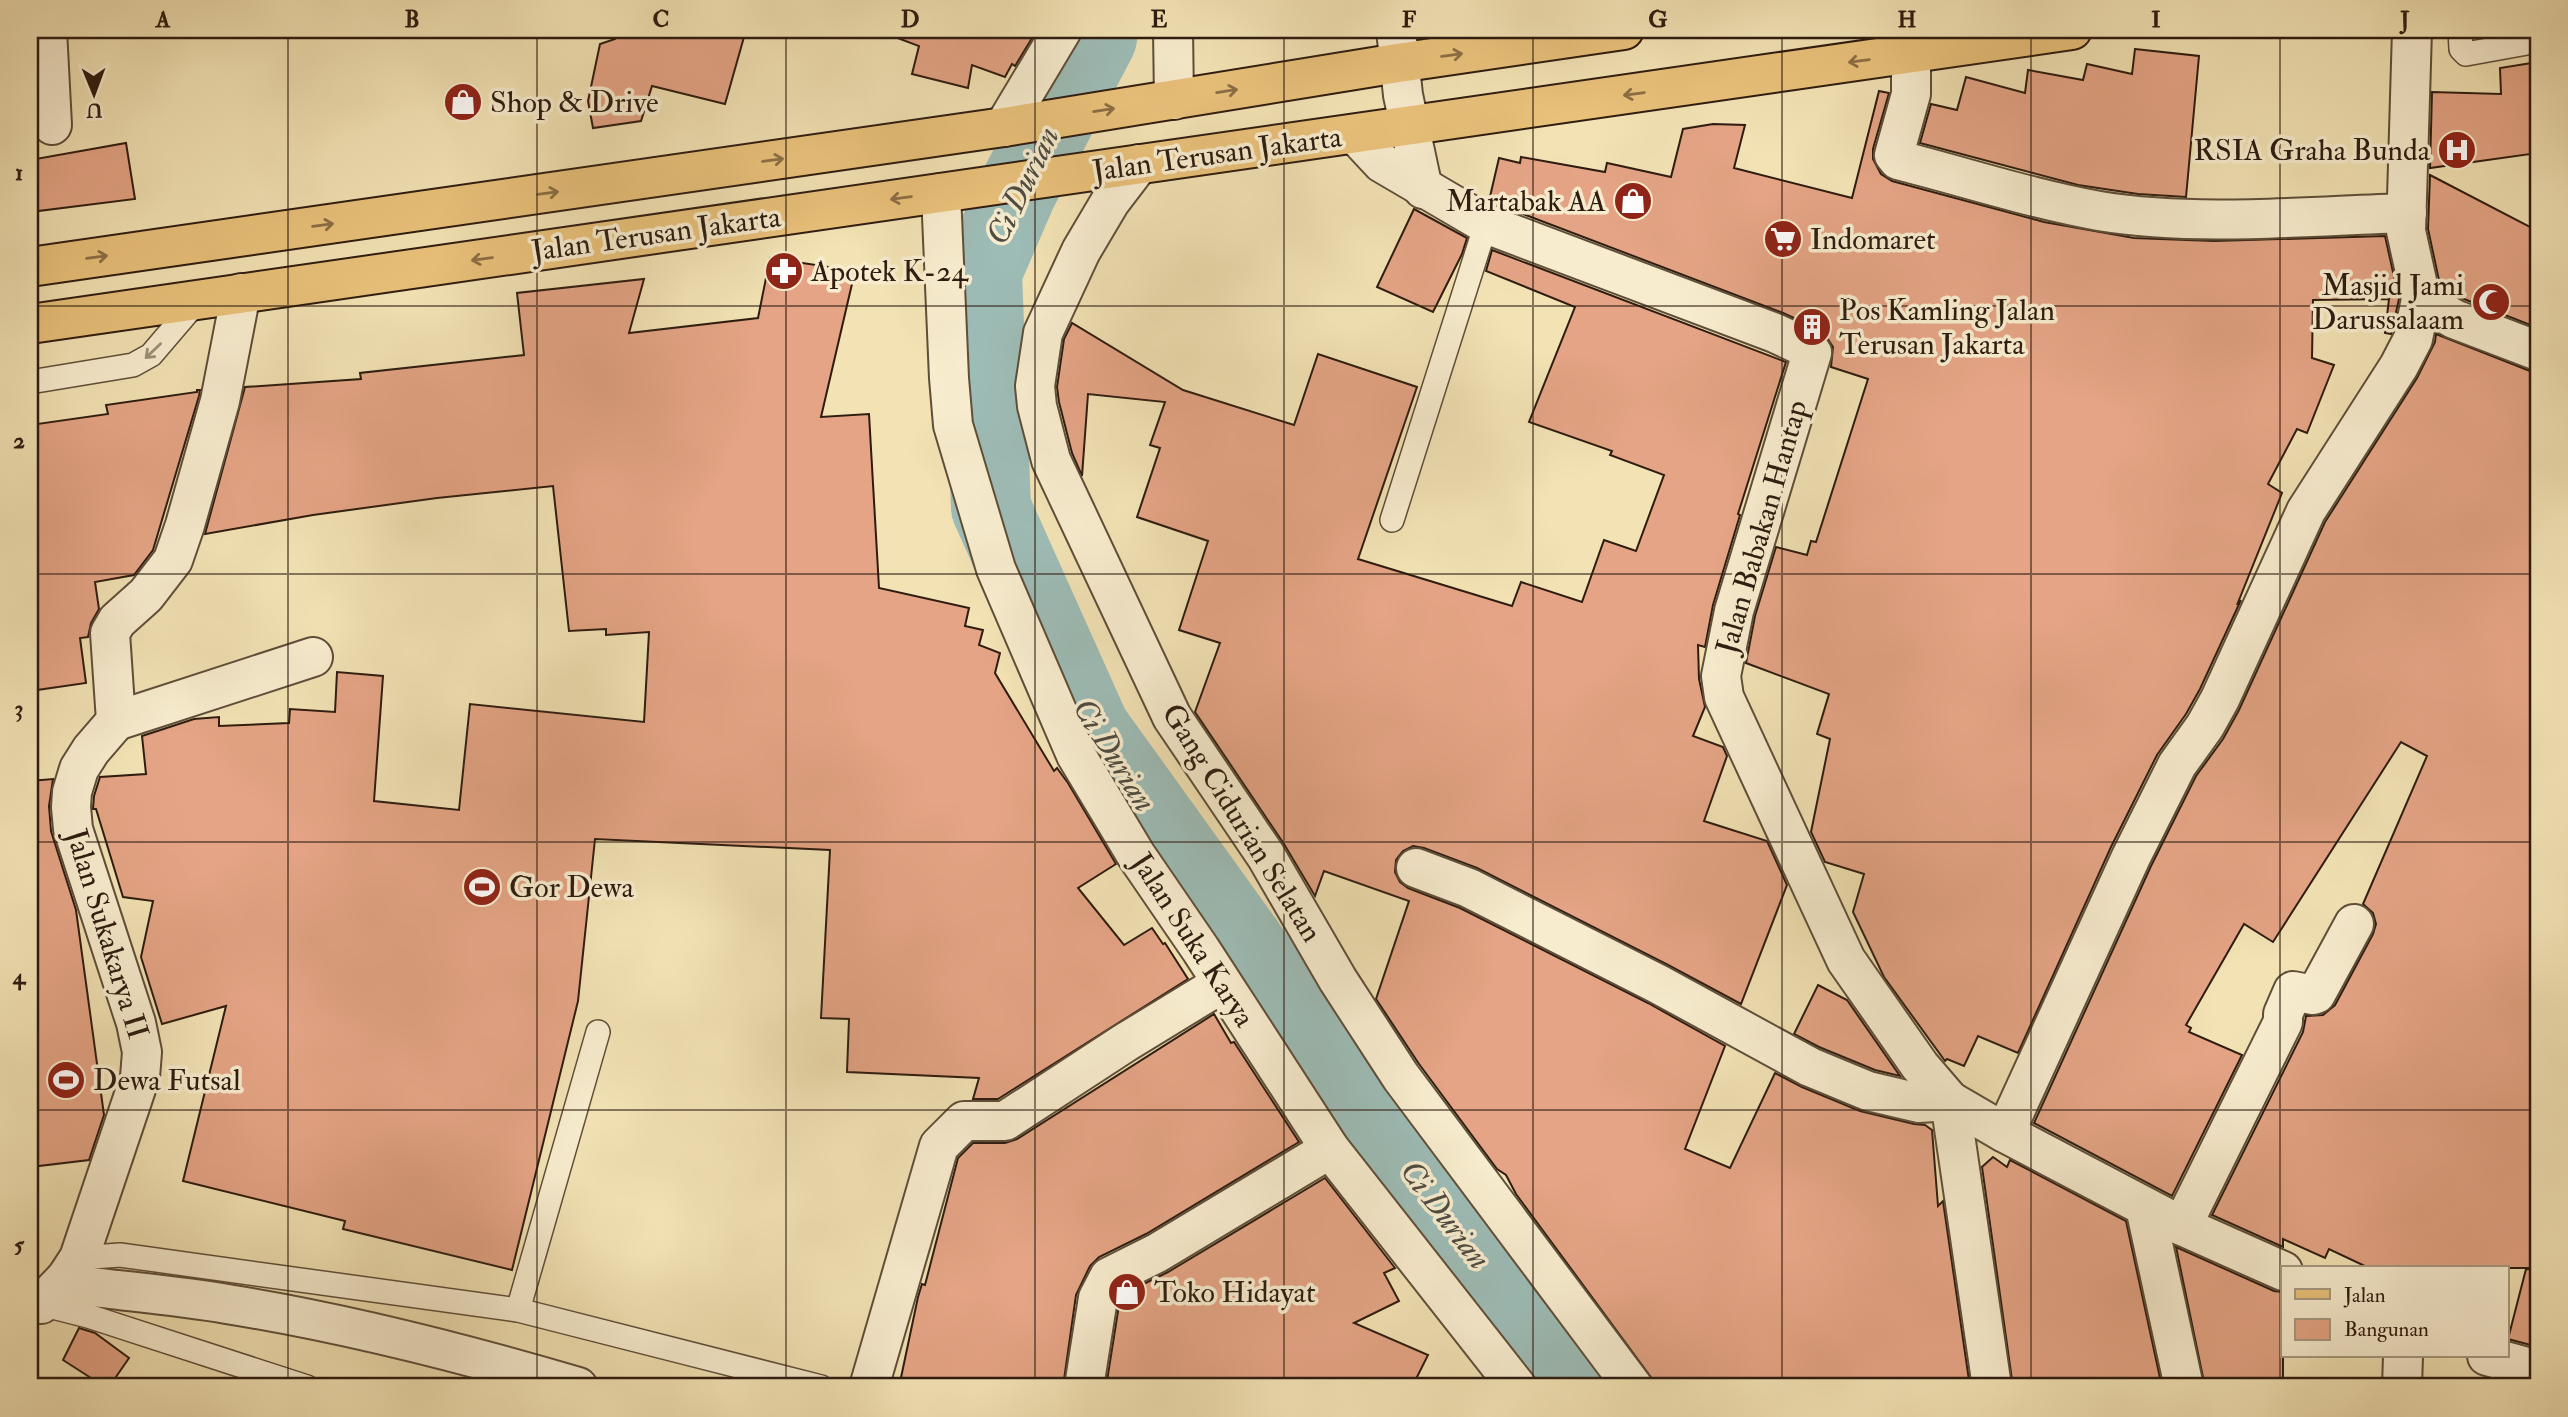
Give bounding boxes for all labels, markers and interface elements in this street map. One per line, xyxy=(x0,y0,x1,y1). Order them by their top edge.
text: A xyxy=(155,5,171,34)
text: B xyxy=(404,5,420,34)
text: C xyxy=(653,5,669,34)
text: D xyxy=(901,5,919,34)
text: E xyxy=(1151,5,1168,34)
text: F xyxy=(1402,5,1417,34)
text: G xyxy=(1648,5,1668,34)
text: H xyxy=(1898,5,1917,34)
text: I xyxy=(2151,5,2161,34)
text: J xyxy=(2399,5,2410,35)
one-way arrow xyxy=(1440,48,1463,61)
one-way arrow xyxy=(1848,55,1871,68)
north arrow xyxy=(60,60,130,130)
shop icon: Shop & Drive xyxy=(442,81,484,123)
place label: Shop & Drive xyxy=(490,84,658,121)
one-way arrow xyxy=(1216,84,1238,97)
one-way arrow xyxy=(1623,88,1646,101)
text: U xyxy=(86,98,102,122)
one-way arrow xyxy=(1092,104,1115,117)
street label: Jalan Terusan Jakarta xyxy=(1089,118,1345,190)
water label: Ci Durian xyxy=(977,120,1069,252)
hospital icon: RSIA Graha Bunda xyxy=(2436,129,2478,171)
place label: RSIA Graha Bunda xyxy=(2194,132,2431,169)
one-way arrow xyxy=(761,154,784,167)
text: 1 xyxy=(15,158,23,187)
shop icon: Martabak AA xyxy=(1612,180,1654,222)
place label: Martabak AA xyxy=(1446,183,1606,220)
one-way arrow xyxy=(536,186,559,199)
one-way arrow xyxy=(890,192,913,205)
street label: Jalan Terusan Jakarta xyxy=(528,198,784,270)
one-way arrow xyxy=(311,218,333,231)
supermarket icon: Indomaret xyxy=(1762,218,1804,260)
place label: Indomaret xyxy=(1810,221,1936,258)
one-way arrow xyxy=(85,250,108,263)
pharmacy icon: Apotek K-24 xyxy=(763,250,805,292)
one-way arrow xyxy=(471,252,494,265)
place label: Apotek K-24 xyxy=(810,253,969,290)
place label: Masjid Jami Darussalaam xyxy=(2312,267,2464,338)
mosque icon: Masjid Jami Darussalaam xyxy=(2470,281,2512,323)
place label: Pos Kamling Jalan Terusan Jakarta xyxy=(1839,292,2055,363)
building icon: Pos Kamling Jalan Terusan Jakarta xyxy=(1791,306,1833,348)
one-way arrow xyxy=(144,342,162,359)
street label: Jalan Babakan Hantap xyxy=(1708,396,1816,659)
text: 2 xyxy=(13,426,25,455)
water label: Ci Durian xyxy=(1064,691,1164,819)
text: 3 xyxy=(15,694,23,723)
street label: Gang Cidurian Selatan xyxy=(1154,697,1330,949)
street label: Jalan Sukakarya II xyxy=(57,824,157,1044)
street label: Jalan Suka Karya xyxy=(1122,845,1263,1035)
sports icon: Gor Dewa xyxy=(461,866,503,908)
place label: Gor Dewa xyxy=(509,869,635,906)
text: 4 xyxy=(12,962,27,991)
sports icon: Dewa Futsal xyxy=(45,1059,87,1101)
place label: Dewa Futsal xyxy=(93,1062,241,1099)
water label: Ci Durian xyxy=(1391,1153,1499,1277)
text: 5 xyxy=(14,1230,25,1259)
legend xyxy=(2281,1266,2508,1358)
shop icon: Toko Hidayat xyxy=(1106,1271,1148,1313)
place label: Toko Hidayat xyxy=(1154,1274,1316,1311)
text: Jalan xyxy=(2343,1282,2386,1309)
text: Bangunan xyxy=(2344,1316,2429,1343)

